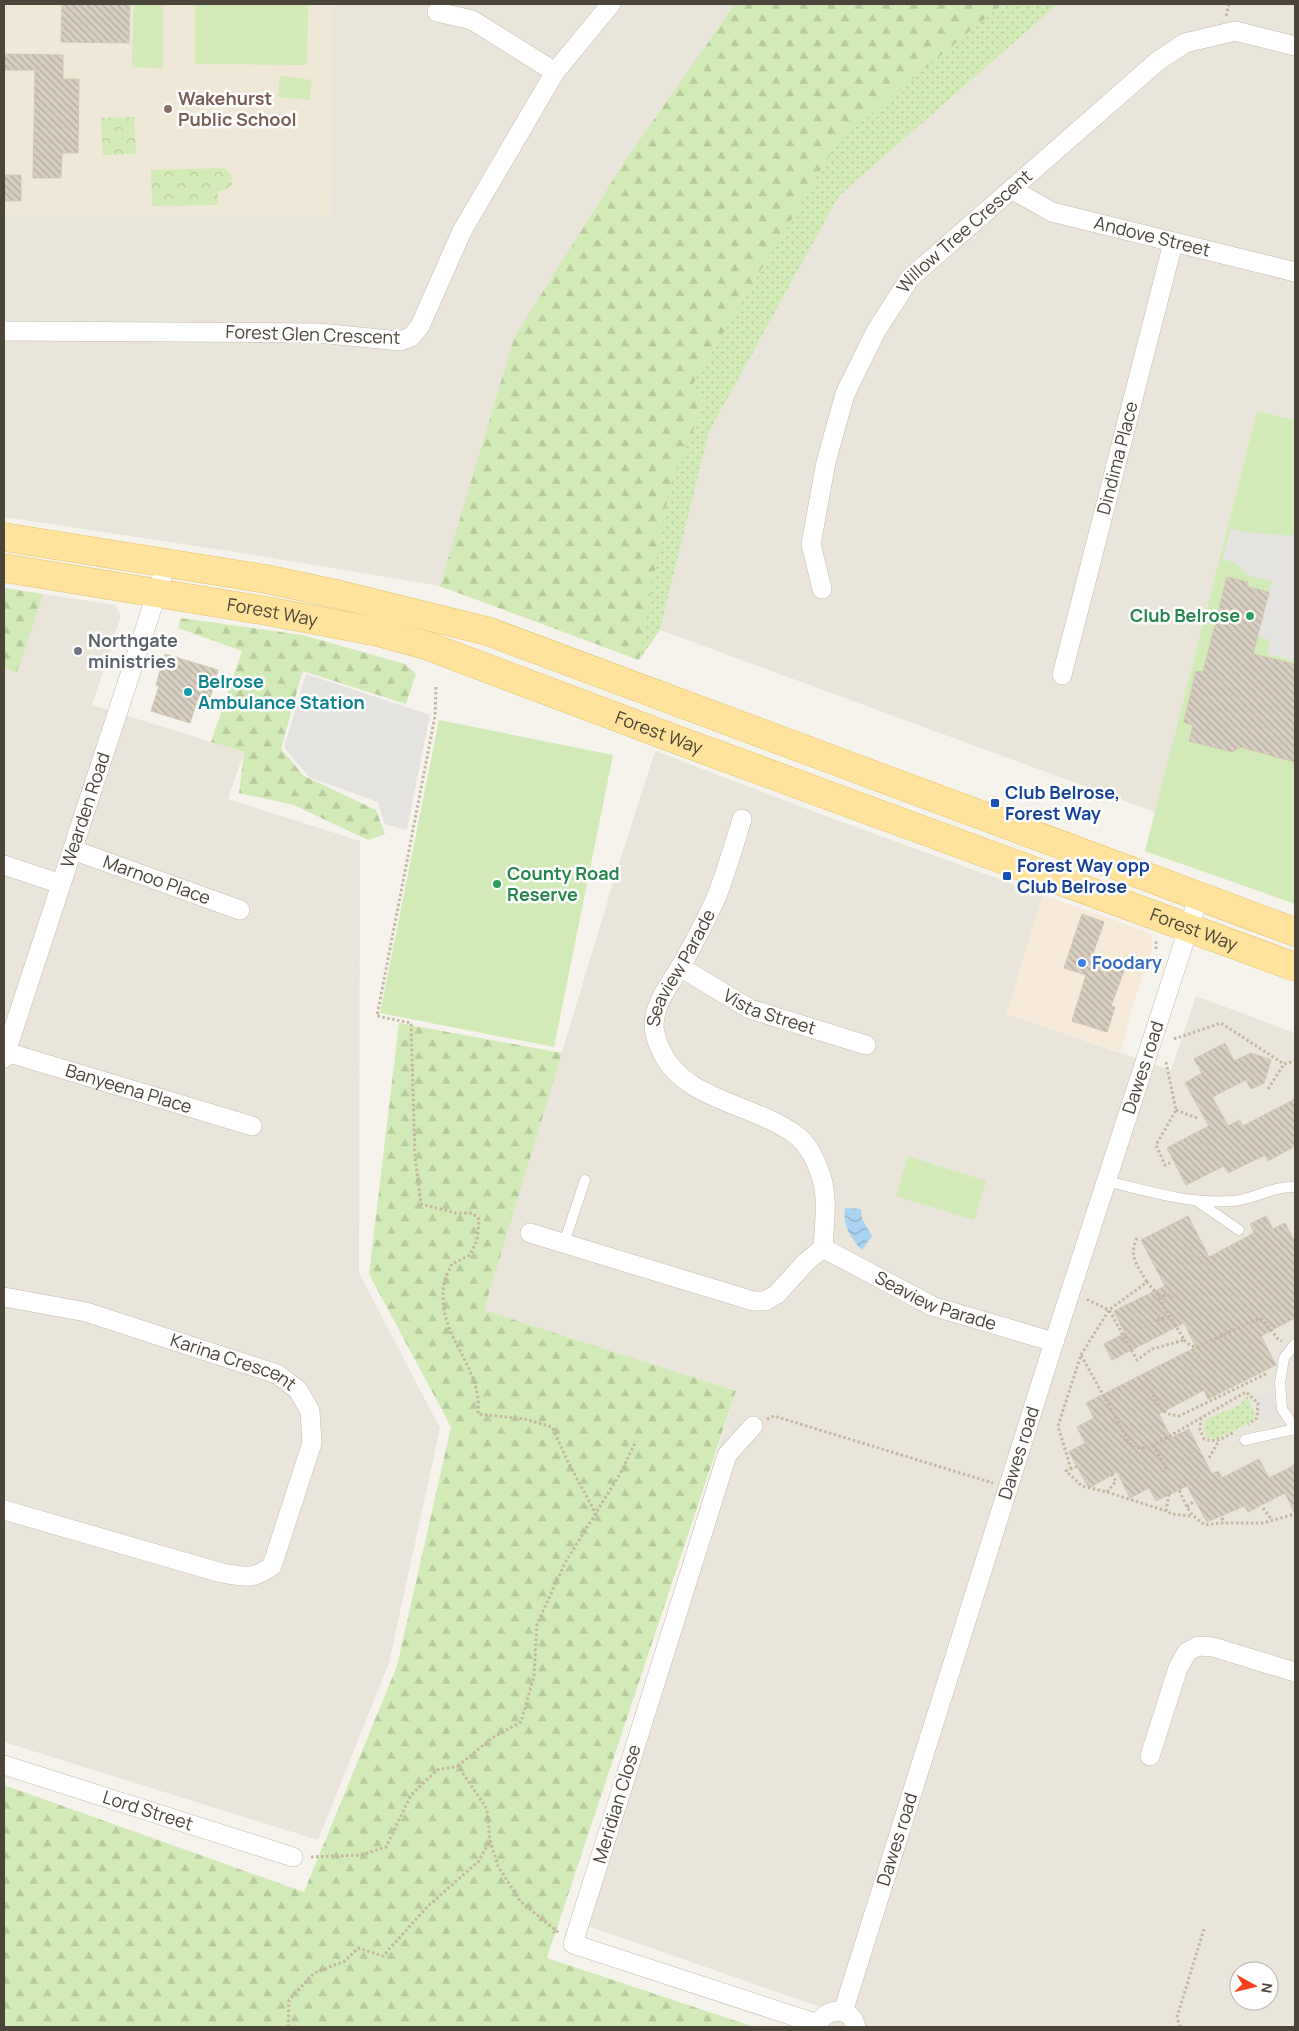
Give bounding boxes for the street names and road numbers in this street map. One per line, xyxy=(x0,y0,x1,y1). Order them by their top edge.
street label: Willow Tree Crescent xyxy=(891,164,1037,297)
street label: Andove Street xyxy=(1092,210,1213,262)
street label: Forest Glen Crescent xyxy=(225,319,401,349)
street label: Dindima Place xyxy=(1091,399,1143,517)
street label: Forest Way xyxy=(225,592,320,631)
street label: Forest Way xyxy=(612,705,707,759)
street label: Wearden Road xyxy=(54,749,115,871)
street label: Marnoo Place xyxy=(100,849,214,909)
street label: Forest Way xyxy=(1147,902,1242,956)
street label: Seaview Parade xyxy=(641,905,720,1028)
street label: Vista Street xyxy=(719,983,819,1040)
street label: Dawes road xyxy=(1116,1018,1169,1117)
street label: Banyeena Place xyxy=(63,1058,195,1118)
street label: Seaview Parade xyxy=(871,1265,999,1335)
street label: Karina Crescent xyxy=(167,1327,302,1396)
street label: Dawes road xyxy=(992,1403,1044,1502)
street label: Meridian Close xyxy=(587,1741,646,1866)
street label: Lord Street xyxy=(100,1784,196,1835)
street label: Dawes road xyxy=(870,1789,922,1889)

